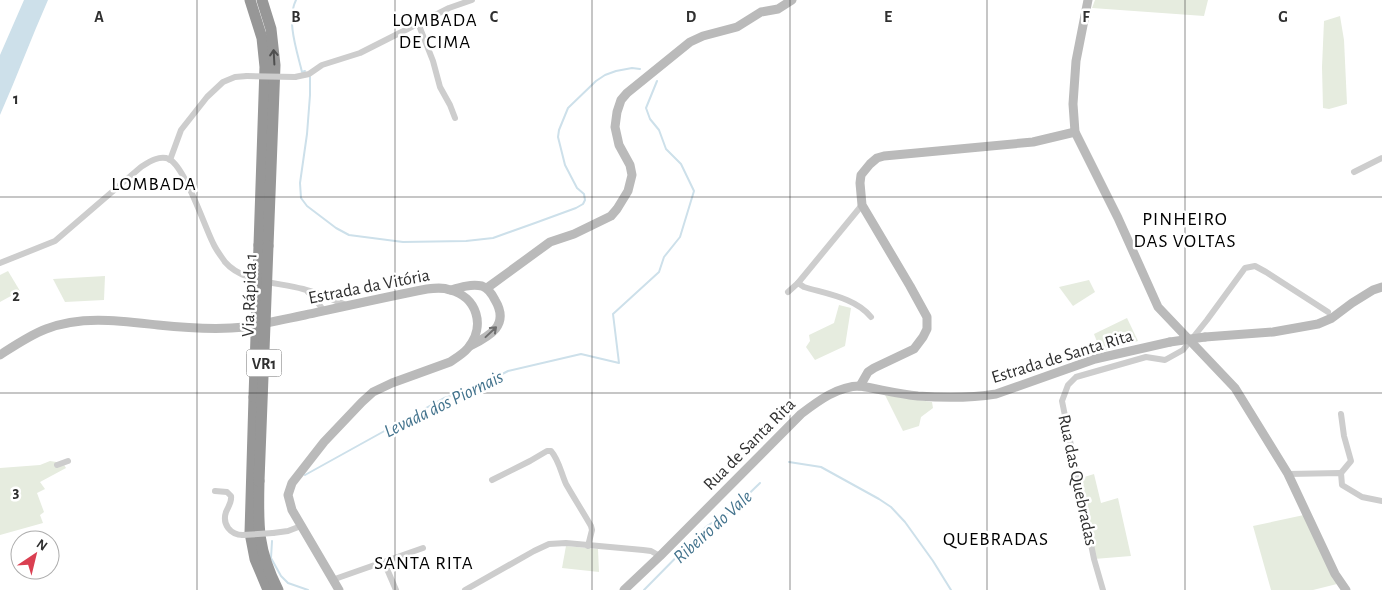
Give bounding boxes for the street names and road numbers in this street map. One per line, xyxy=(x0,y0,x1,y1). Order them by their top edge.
street label: Via Rápida 1 xyxy=(240,253,260,337)
street label: Estrada da Vitória xyxy=(307,266,431,308)
street label: Estrada de Santa Rita xyxy=(989,327,1135,387)
road number: VR1 xyxy=(246,349,282,376)
street label: Rua de Santa Rita xyxy=(700,395,799,494)
street label: Rua das Quebradas xyxy=(1054,413,1100,547)

